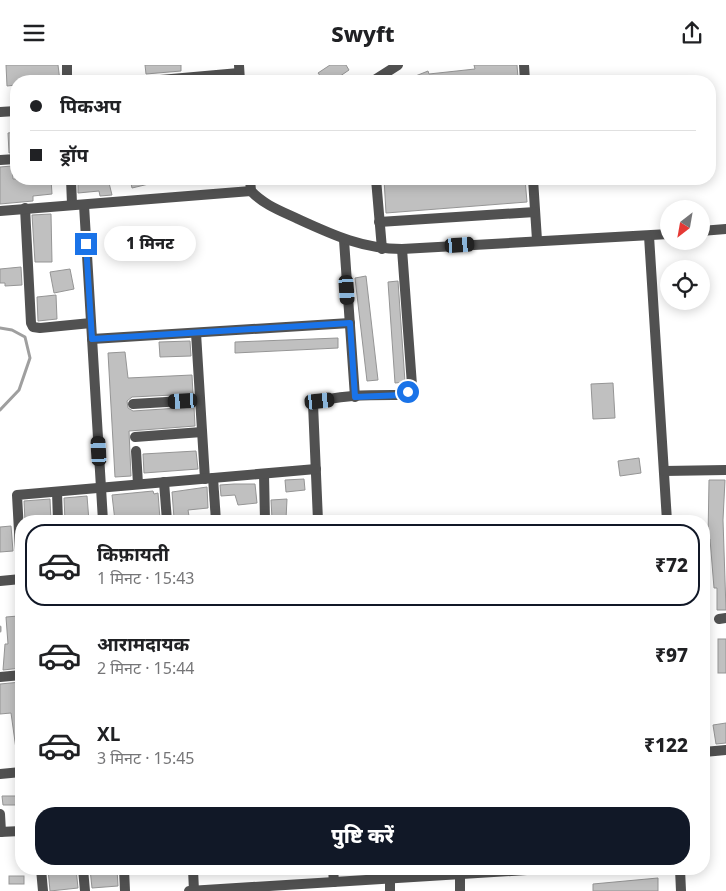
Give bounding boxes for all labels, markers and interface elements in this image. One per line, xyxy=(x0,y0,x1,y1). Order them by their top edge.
text: Swyft xyxy=(331,18,395,48)
icon: menu xyxy=(20,19,48,47)
icon: share xyxy=(678,19,706,47)
text: पिकअप xyxy=(60,93,121,119)
text: ड्रॉप xyxy=(60,142,88,168)
north arrow xyxy=(660,200,710,250)
map controls xyxy=(660,200,710,310)
callout: 1 मिनट xyxy=(104,227,196,261)
text: 1 मिनट xyxy=(126,232,174,254)
route end xyxy=(75,233,97,255)
car xyxy=(444,236,475,254)
button: locate xyxy=(660,260,710,310)
car xyxy=(338,275,355,305)
route start xyxy=(397,381,419,403)
car xyxy=(304,392,335,410)
car xyxy=(167,393,198,409)
car xyxy=(90,436,107,466)
text: किफ़ायती xyxy=(97,541,169,567)
icon: car xyxy=(37,543,82,588)
text: ₹72 xyxy=(655,552,688,578)
text: 1 मिनट · 15:43 xyxy=(97,567,194,589)
text: आरामदायक xyxy=(97,631,189,657)
icon: car xyxy=(37,633,82,678)
text: ₹97 xyxy=(655,642,688,668)
text: 2 मिनट · 15:44 xyxy=(97,657,194,679)
text: XL xyxy=(97,721,120,747)
icon: car xyxy=(37,723,82,768)
text: ₹122 xyxy=(644,732,688,758)
text: 3 मिनट · 15:45 xyxy=(97,747,194,769)
button: पुष्टि करें xyxy=(35,807,690,865)

